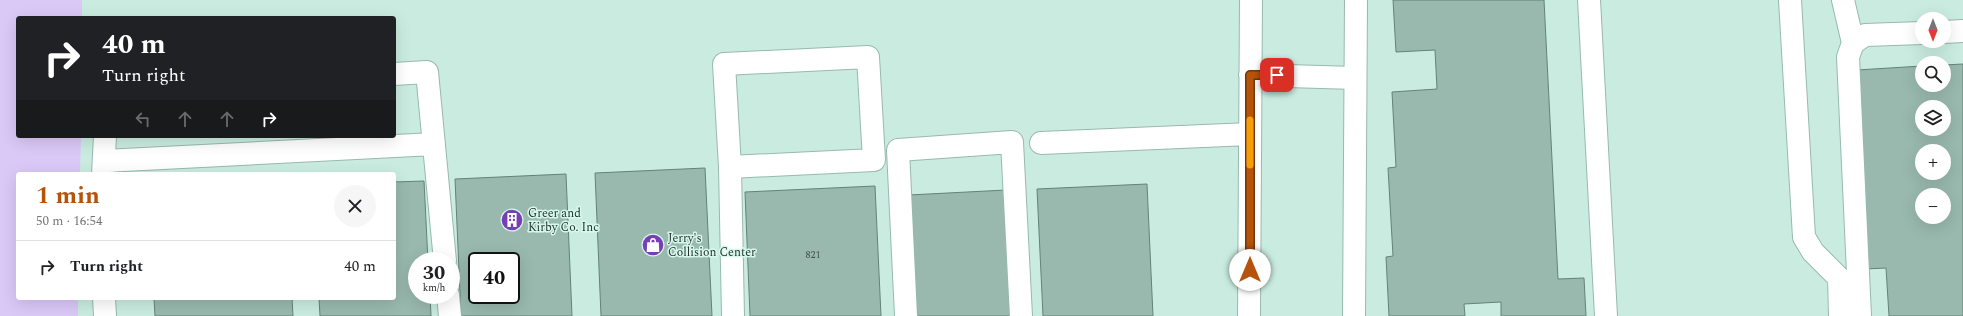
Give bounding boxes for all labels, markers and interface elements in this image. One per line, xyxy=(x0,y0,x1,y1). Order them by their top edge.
north arrow xyxy=(1915,12,1951,48)
map controls xyxy=(1915,12,1951,224)
text: 40 m xyxy=(102,23,166,66)
icon: right xyxy=(36,32,88,84)
button: search xyxy=(1915,56,1951,92)
pin xyxy=(1260,58,1294,92)
text: Turn right xyxy=(102,62,185,89)
icon: arrive xyxy=(1266,64,1288,86)
button: layers xyxy=(1915,100,1951,136)
icon: left xyxy=(132,108,154,130)
icon: ahead xyxy=(174,108,196,130)
icon: ahead xyxy=(216,108,238,130)
icon: right xyxy=(258,108,280,130)
button: + xyxy=(1915,144,1951,180)
text: 1 min xyxy=(36,178,100,214)
button: close xyxy=(334,185,376,227)
button: − xyxy=(1915,188,1951,224)
place label: Greer and Kirby Co. Inc xyxy=(528,204,599,237)
building icon: Greer and Kirby Co. Inc xyxy=(499,207,525,233)
text: 50 m · 16:54 xyxy=(36,211,102,231)
place label: Jerry's Collision Center xyxy=(668,229,756,262)
shop icon: Jerry's Collision Center xyxy=(640,232,666,258)
house number: 821 xyxy=(806,247,821,263)
position arrow xyxy=(1229,249,1271,291)
speed limit sign: 40 xyxy=(468,252,520,304)
text: Turn right xyxy=(70,255,143,278)
text: 40 m xyxy=(344,255,376,278)
icon: right xyxy=(36,256,58,278)
text: 30 xyxy=(423,258,445,288)
text: km/h xyxy=(423,280,445,296)

